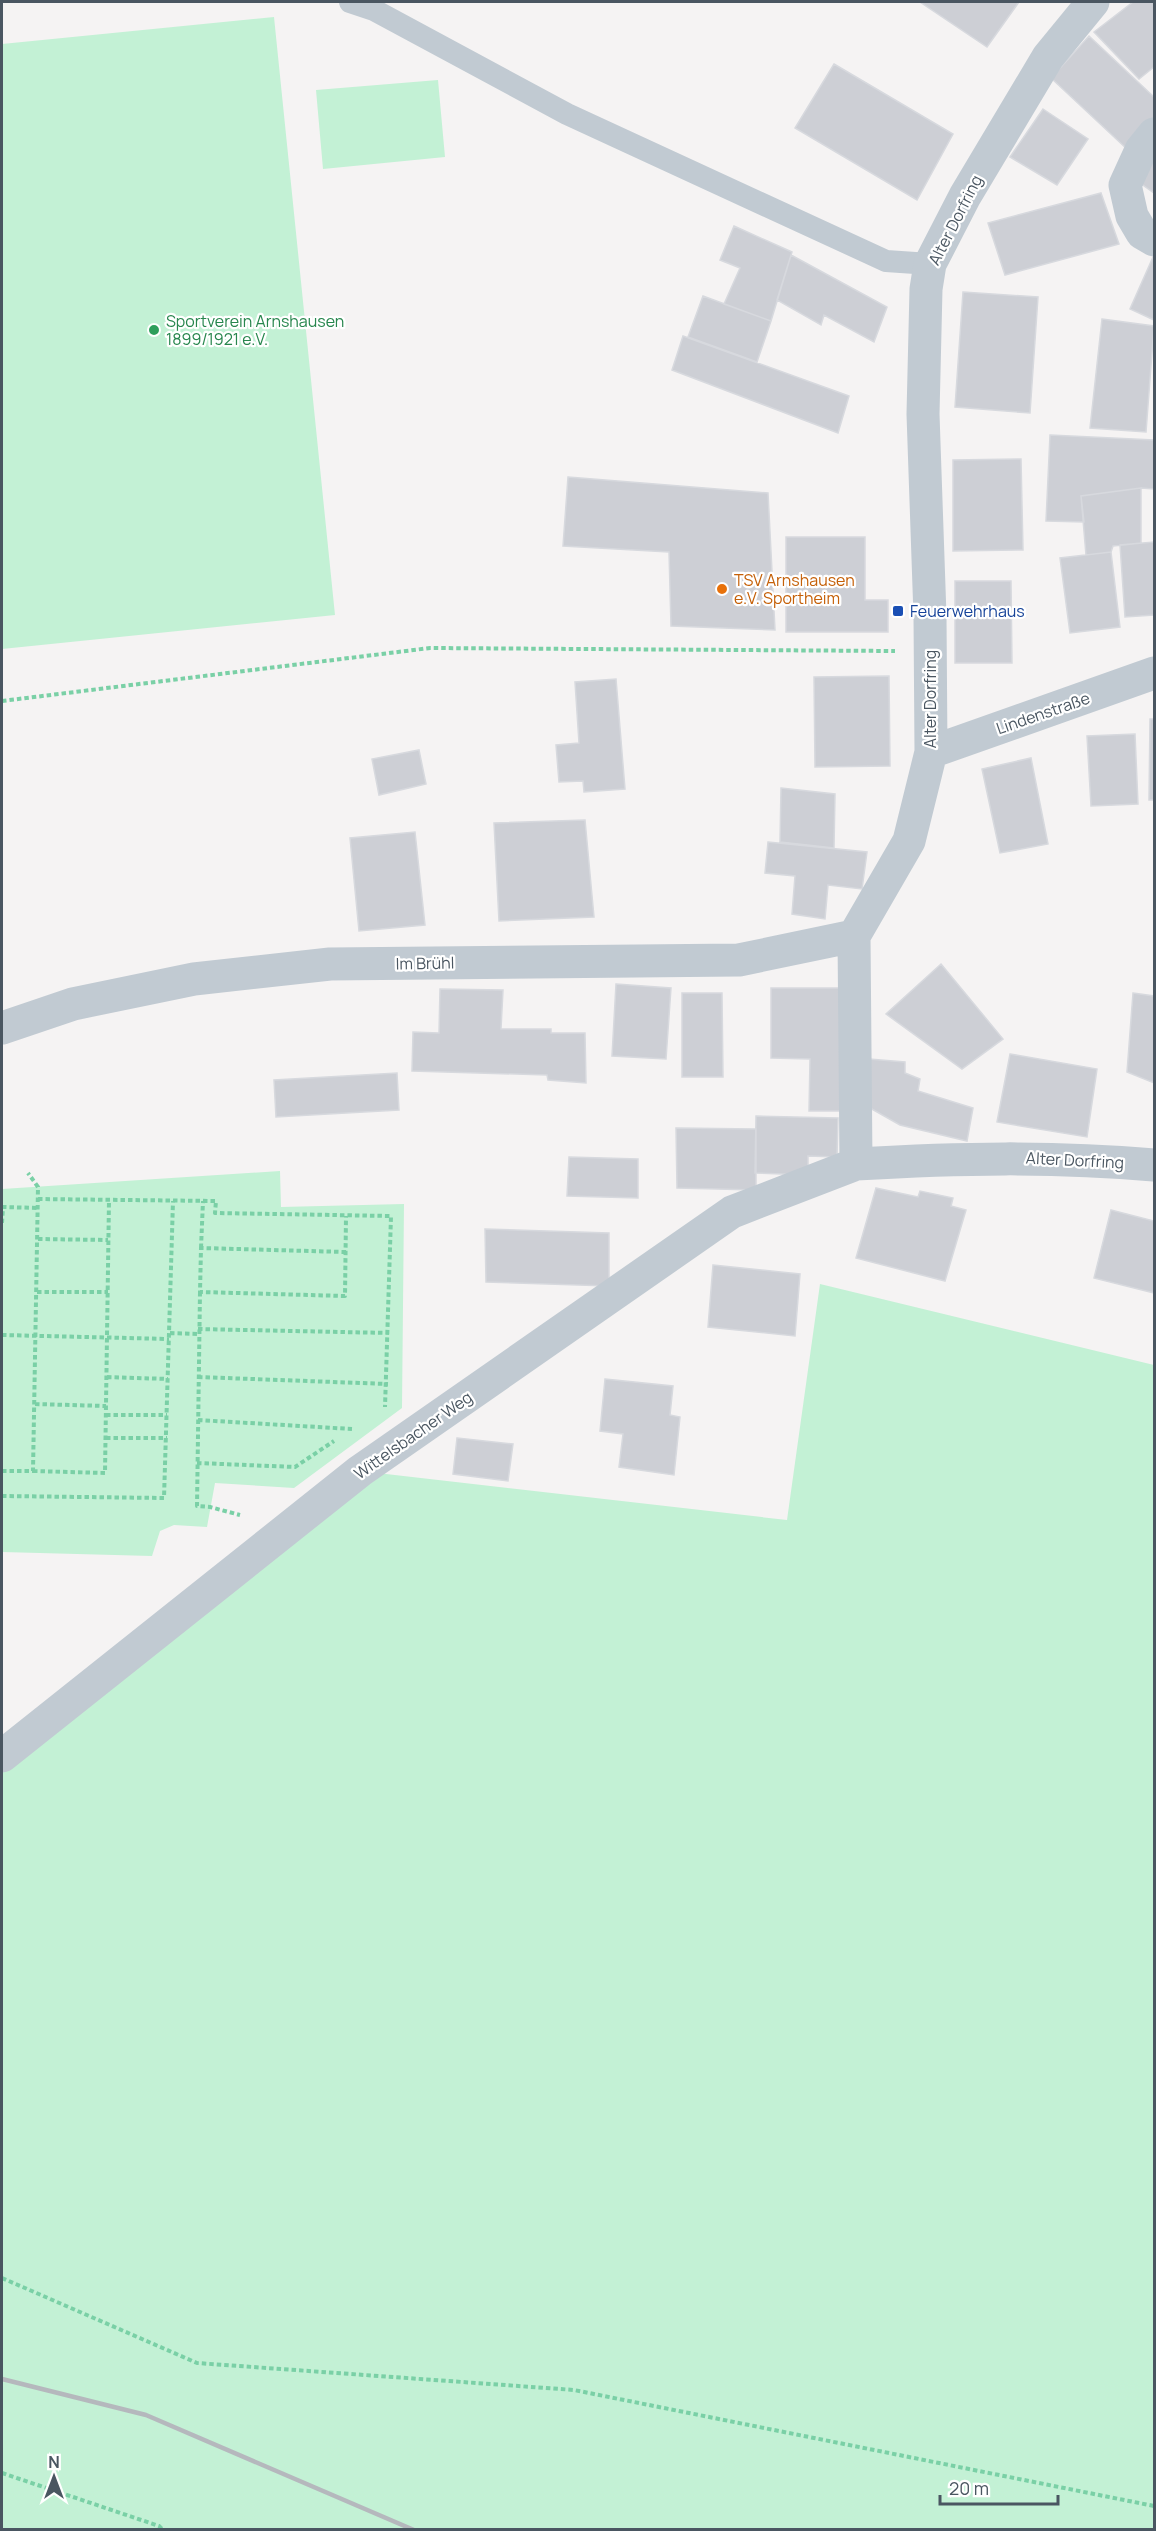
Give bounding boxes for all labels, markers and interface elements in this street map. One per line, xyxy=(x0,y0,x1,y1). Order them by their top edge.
street label: Alter Dorfring xyxy=(923,171,987,269)
place label: Sportverein Arnshausen 1899/1921 e.V. xyxy=(166,310,344,350)
marker: Sportverein Arnshausen 1899/1921 e.V. xyxy=(147,323,161,337)
place label: TSV Arnshausen e.V. Sportheim xyxy=(734,569,855,609)
marker: TSV Arnshausen e.V. Sportheim xyxy=(715,582,729,596)
place label: Feuerwehrhaus xyxy=(910,600,1025,622)
marker: Feuerwehrhaus xyxy=(891,604,905,618)
street label: Alter Dorfring xyxy=(919,650,941,748)
street label: Lindenstraße xyxy=(993,687,1093,739)
street label: Im Brühl xyxy=(395,951,455,975)
street label: Alter Dorfring xyxy=(1025,1146,1125,1174)
street label: Wittelsbacher Weg xyxy=(350,1386,476,1484)
north arrow xyxy=(24,2447,84,2507)
text: N xyxy=(48,2451,60,2473)
scale bar xyxy=(940,2468,1058,2506)
text: 20 m xyxy=(949,2476,989,2500)

